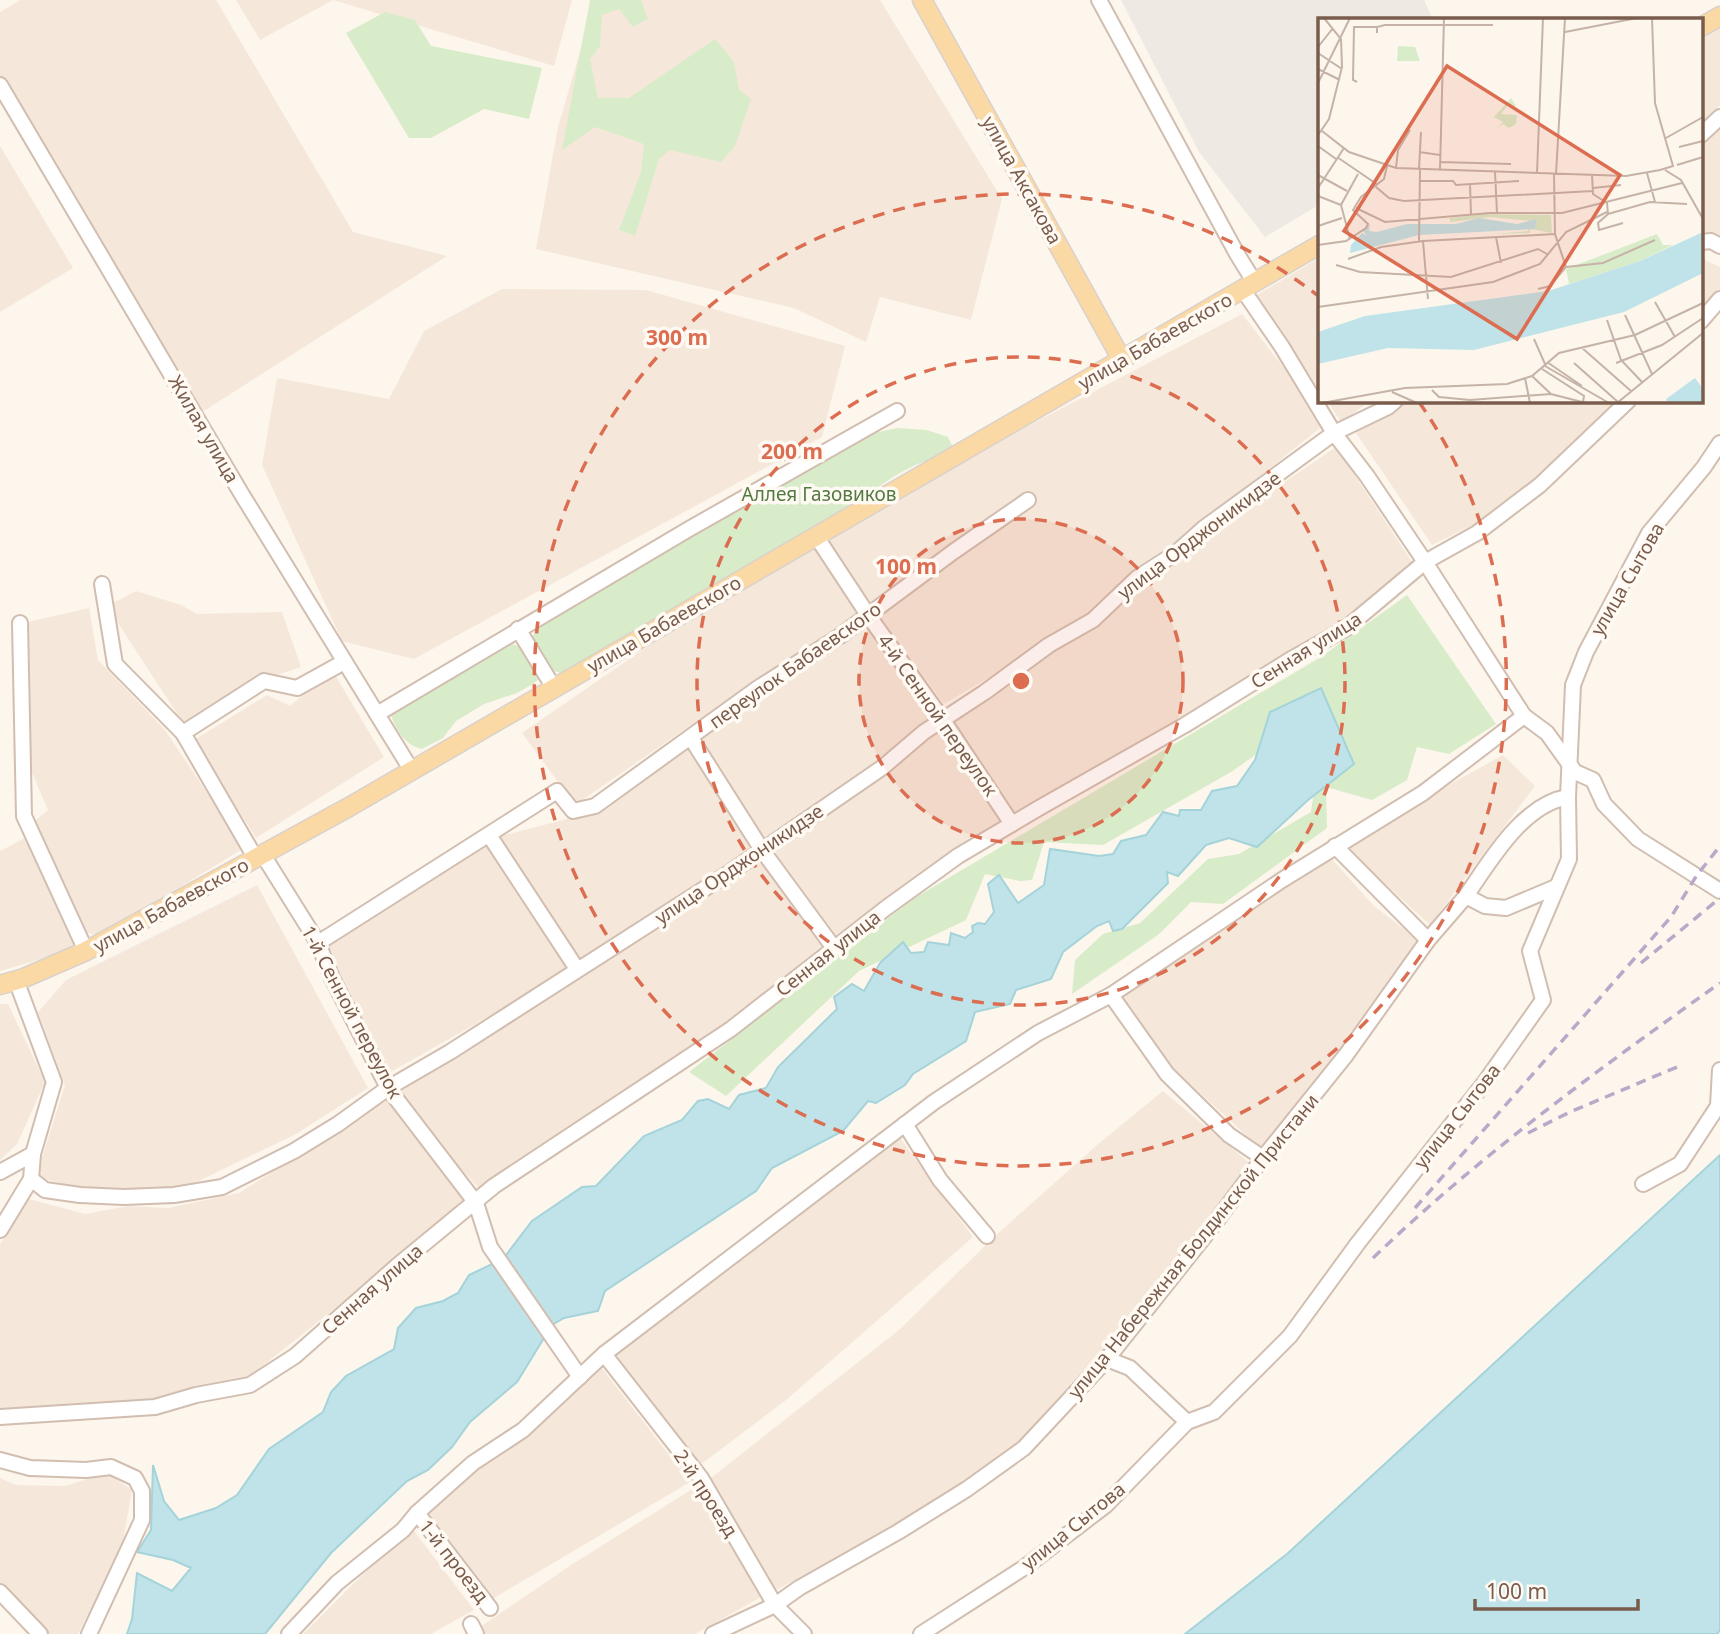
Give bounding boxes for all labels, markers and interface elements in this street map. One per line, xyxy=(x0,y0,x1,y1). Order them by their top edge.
inset map xyxy=(1318,18,1702,402)
street label: улица Аксакова xyxy=(976,111,1068,249)
street label: улица Бабаевского xyxy=(1073,286,1237,396)
text: 300 m xyxy=(646,323,708,351)
street label: Жилая улица xyxy=(163,370,245,488)
text: 200 m xyxy=(761,437,823,465)
street label: улица Орджоникидзе xyxy=(1112,465,1286,605)
park label: Аллея Газовиков xyxy=(742,481,896,507)
street label: улица Сытова xyxy=(1584,518,1670,640)
text: 100 m xyxy=(875,552,937,580)
street label: улица Бабаевского xyxy=(582,569,746,679)
street label: переулок Бабаевского xyxy=(704,596,886,734)
street label: Сенная улица xyxy=(1246,606,1366,694)
street label: 4-й Сенной переулок xyxy=(872,629,1004,801)
centre of rings xyxy=(1009,669,1033,693)
street label: улица Орджоникидзе xyxy=(650,798,828,930)
street label: улица Бабаевского xyxy=(89,851,253,959)
street label: Сенная улица xyxy=(770,904,886,1002)
street label: 1-й Сенной переулок xyxy=(295,921,409,1103)
street label: улица Сытова xyxy=(1408,1058,1506,1174)
street label: улица Набережная Болдинской Пристани xyxy=(1062,1088,1324,1404)
street label: Сенная улица xyxy=(316,1238,428,1340)
street label: 2-й проезд xyxy=(668,1444,744,1542)
street label: улица Сытова xyxy=(1016,1476,1130,1576)
street label: 1-й проезд xyxy=(413,1514,495,1609)
scale bar xyxy=(1475,1568,1638,1612)
text: 100 m xyxy=(1486,1577,1547,1605)

